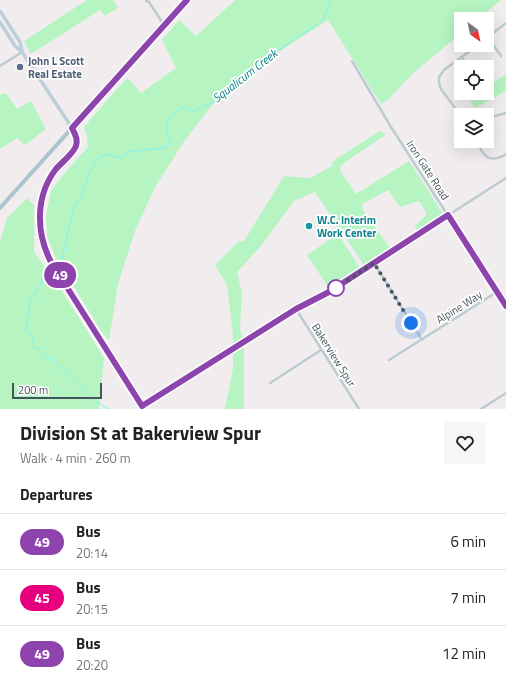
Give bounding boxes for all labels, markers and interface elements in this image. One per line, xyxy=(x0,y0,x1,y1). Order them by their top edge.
north arrow xyxy=(454,12,494,52)
map controls xyxy=(454,12,494,148)
water label: Squalicum Creek xyxy=(208,43,283,107)
place label: John L Scott Real Estate xyxy=(28,53,84,82)
button: locate xyxy=(454,60,494,100)
marker: John L Scott Real Estate xyxy=(15,62,25,72)
button: layers xyxy=(454,108,494,148)
street label: Iron Gate Road xyxy=(403,137,453,203)
place label: W.C. Interim Work Center xyxy=(317,212,376,241)
marker: W.C. Interim Work Center xyxy=(304,221,314,231)
line badge: 49 xyxy=(42,262,78,288)
text: 49 xyxy=(52,264,68,285)
unlabelled marker xyxy=(327,279,345,297)
street label: Alpine Way xyxy=(433,286,486,327)
your location xyxy=(401,313,421,333)
street label: Bakerview Spur xyxy=(308,320,360,390)
scale bar xyxy=(12,381,102,400)
text: 200 m xyxy=(18,382,48,398)
text: Division St at Bakerview Spur xyxy=(20,418,261,447)
button: heart xyxy=(444,422,486,464)
text: Walk · 4 min · 260 m xyxy=(20,448,131,468)
text: Departures xyxy=(20,483,93,506)
text: Bus xyxy=(76,520,101,543)
text: 6 min xyxy=(450,530,486,553)
text: 49 xyxy=(34,531,50,552)
text: 20:14 xyxy=(76,543,108,563)
text: Bus xyxy=(76,576,101,599)
text: 7 min xyxy=(450,586,486,609)
text: 45 xyxy=(34,587,50,608)
text: 20:15 xyxy=(76,599,108,619)
text: Bus xyxy=(76,632,101,655)
text: 12 min xyxy=(442,642,486,665)
text: 49 xyxy=(34,643,50,664)
text: 20:20 xyxy=(76,655,108,675)

